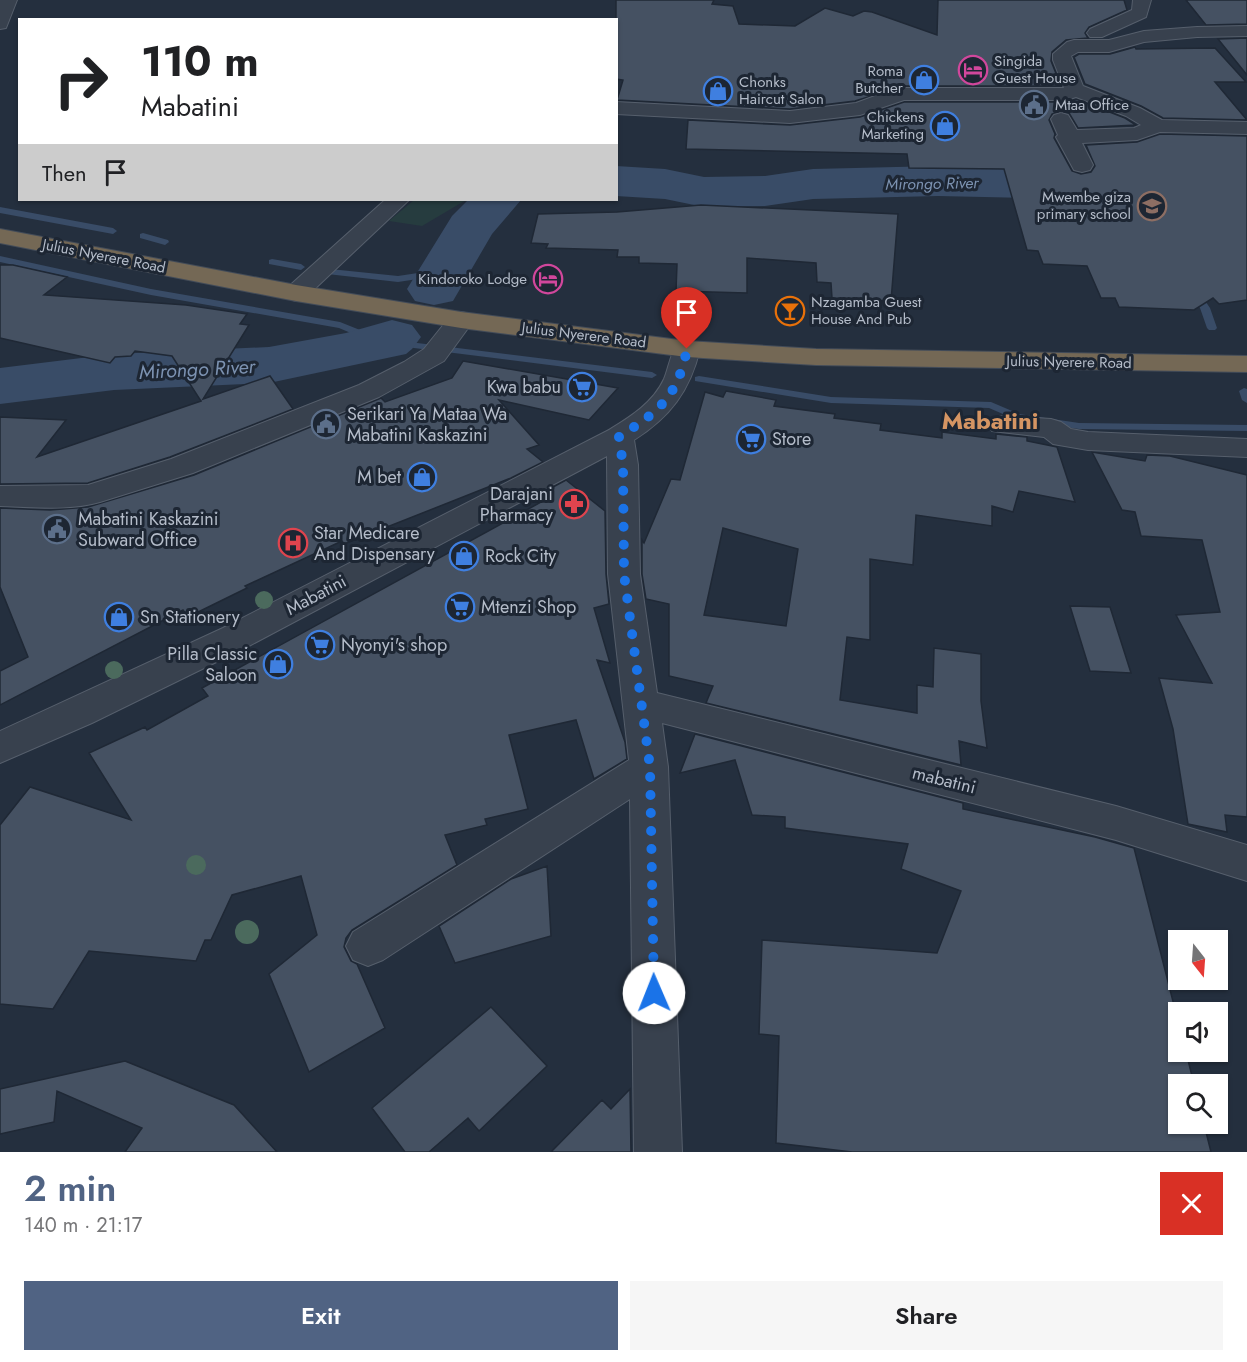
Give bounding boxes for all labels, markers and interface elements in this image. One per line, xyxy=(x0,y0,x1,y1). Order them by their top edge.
text: 110 m xyxy=(141,31,259,92)
icon: right xyxy=(42,42,120,120)
place label: Singida Guest House xyxy=(994,50,1076,89)
hotel icon: Singida Guest House xyxy=(957,54,989,86)
place label: Roma Butcher xyxy=(855,60,904,99)
shop icon: Roma Butcher xyxy=(908,64,940,96)
place label: Chonks Haircut Salon xyxy=(739,71,824,110)
shop icon: Chonks Haircut Salon xyxy=(702,75,734,107)
text: Mabatini xyxy=(141,87,239,126)
public building icon: Mtaa Office xyxy=(1018,89,1050,121)
place label: Mtaa Office xyxy=(1055,94,1129,116)
place label: Chickens Marketing xyxy=(861,106,924,145)
shop icon: Chickens Marketing xyxy=(929,110,961,142)
icon: arrive xyxy=(99,156,132,189)
text: Then xyxy=(42,157,87,189)
water label: Mirongo River xyxy=(885,171,980,196)
place label: Mwembe giza primary school xyxy=(1037,186,1131,225)
school or university icon: Mwembe giza primary school xyxy=(1136,190,1168,222)
street label: Julius Nyerere Road xyxy=(39,233,168,279)
hotel icon: Kindoroko Lodge xyxy=(532,263,564,295)
place label: Kindoroko Lodge xyxy=(418,268,527,290)
pin xyxy=(661,287,712,349)
place label: Nzagamba Guest House And Pub xyxy=(811,291,922,330)
bar icon: Nzagamba Guest House And Pub xyxy=(774,295,806,327)
icon: arrive xyxy=(670,296,703,329)
street label: Julius Nyerere Road xyxy=(519,316,647,354)
street label: Julius Nyerere Road xyxy=(1004,350,1132,374)
water label: Mirongo River xyxy=(138,352,257,387)
supermarket icon: Kwa babu xyxy=(566,371,598,403)
place label: Kwa babu xyxy=(487,374,561,400)
place label: Serikari Ya Mataa Wa Mabatini Kaskazini xyxy=(347,401,507,448)
district label: Mabatini xyxy=(942,403,1038,438)
public building icon: Serikari Ya Mataa Wa Mabatini Kaskazini xyxy=(310,408,342,440)
supermarket icon: Store xyxy=(735,423,767,455)
place label: Store xyxy=(772,426,811,452)
shop icon: M bet xyxy=(406,461,438,493)
place label: M bet xyxy=(357,464,402,490)
place label: Darajani Pharmacy xyxy=(480,481,553,528)
pharmacy icon: Darajani Pharmacy xyxy=(558,488,590,520)
place label: Mabatini Kaskazini Subward Office xyxy=(78,506,218,553)
public building icon: Mabatini Kaskazini Subward Office xyxy=(41,513,73,545)
place label: Star Medicare And Dispensary xyxy=(314,520,435,567)
hospital icon: Star Medicare And Dispensary xyxy=(277,527,309,559)
shop icon: Rock City xyxy=(448,540,480,572)
place label: Rock City xyxy=(485,543,556,569)
street label: Mabatini xyxy=(281,568,351,622)
supermarket icon: Mtenzi Shop xyxy=(444,591,476,623)
place label: Mtenzi Shop xyxy=(481,594,576,620)
shop icon: Sn Stationery xyxy=(103,601,135,633)
place label: Sn Stationery xyxy=(140,604,240,630)
supermarket icon: Nyonyi's shop xyxy=(304,629,336,661)
place label: Nyonyi's shop xyxy=(341,632,447,658)
place label: Pilla Classic Saloon xyxy=(167,641,257,688)
shop icon: Pilla Classic Saloon xyxy=(262,648,294,680)
street label: mabatini xyxy=(909,760,979,800)
north arrow xyxy=(1168,930,1228,990)
map controls xyxy=(1168,930,1228,1134)
position arrow xyxy=(622,961,686,1025)
button: sound xyxy=(1168,1002,1228,1062)
button: search xyxy=(1168,1074,1228,1134)
text: 2 min xyxy=(24,1162,116,1214)
button: close xyxy=(1160,1172,1223,1235)
text: 140 m · 21:17 xyxy=(24,1211,142,1240)
button: Exit xyxy=(24,1281,618,1350)
button: Share xyxy=(630,1281,1223,1350)

